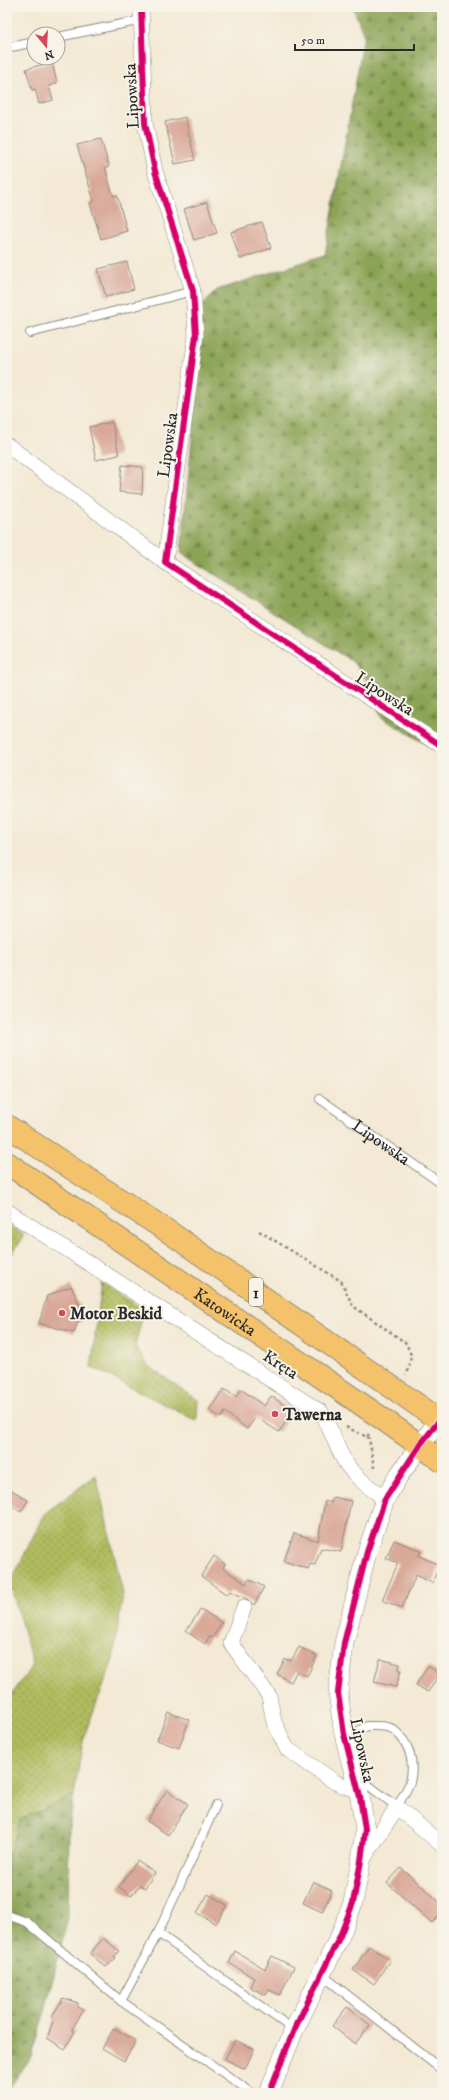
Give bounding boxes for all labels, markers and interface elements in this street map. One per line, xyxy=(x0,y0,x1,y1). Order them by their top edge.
north arrow xyxy=(26,26,66,66)
scale bar xyxy=(295,26,414,52)
text: 50 m xyxy=(301,33,325,48)
text: N xyxy=(42,47,55,63)
street label: Lipowska xyxy=(119,62,145,129)
street label: Lipowska xyxy=(153,410,184,479)
street label: Lipowska xyxy=(351,667,419,721)
street label: Lipowska xyxy=(348,1115,415,1171)
road number: 1 xyxy=(249,1278,263,1306)
street label: Katowicka xyxy=(189,1283,261,1342)
place label: Motor Beskid xyxy=(70,1303,162,1325)
marker: Motor Beskid xyxy=(57,1308,67,1318)
street label: Kręta xyxy=(259,1345,303,1385)
place label: Tawerna xyxy=(282,1404,343,1426)
marker: Tawerna xyxy=(270,1409,280,1419)
street label: Lipowska xyxy=(344,1716,380,1785)

